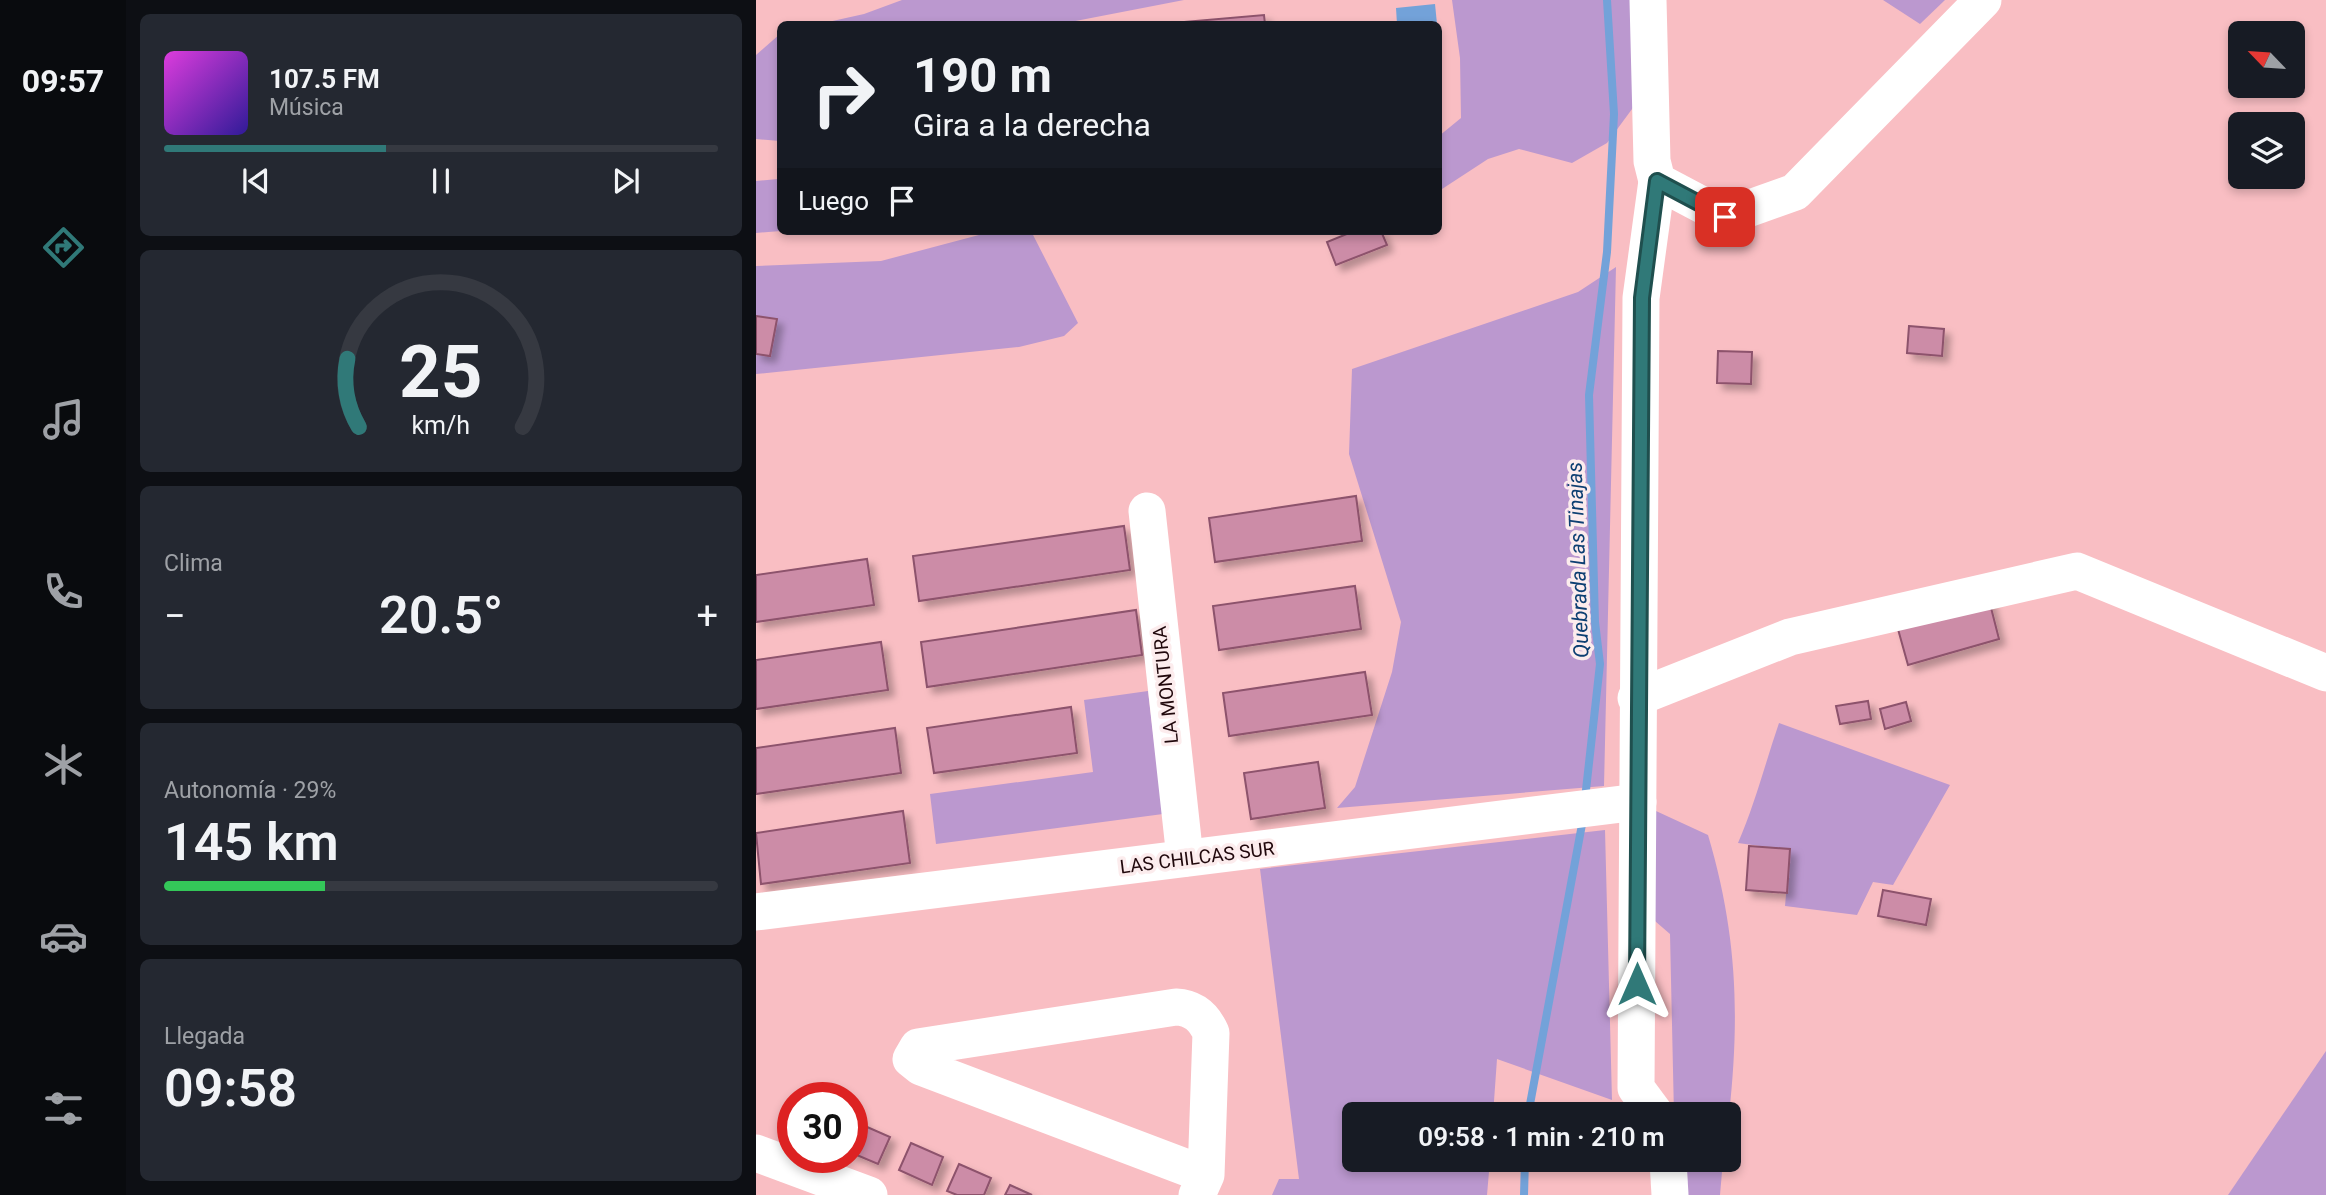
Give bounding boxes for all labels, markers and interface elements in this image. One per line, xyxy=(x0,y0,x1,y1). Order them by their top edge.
north arrow xyxy=(2228,21,2305,98)
map controls xyxy=(2228,21,2305,189)
text: 190 m xyxy=(913,47,1052,104)
icon: right xyxy=(798,49,889,140)
text: 09:57 xyxy=(22,62,104,100)
text: 107.5 FM xyxy=(269,64,380,94)
text: Música xyxy=(269,94,344,121)
text: Gira a la derecha xyxy=(913,106,1151,144)
button: layers xyxy=(2228,112,2305,189)
icon: previous xyxy=(237,162,275,200)
icon: pause xyxy=(422,162,460,200)
icon: next xyxy=(607,162,645,200)
icon: arrive xyxy=(883,182,921,220)
text: Luego xyxy=(798,186,869,216)
pin xyxy=(1695,187,1755,247)
icon: arrive xyxy=(1706,198,1744,236)
icon: directions xyxy=(39,223,88,272)
text: 25 xyxy=(399,330,483,416)
icon: music xyxy=(39,395,88,444)
text: km/h xyxy=(412,411,470,440)
water label: Quebrada Las Tinajas xyxy=(1563,462,1593,658)
text: Clima xyxy=(164,550,223,577)
icon: phone xyxy=(39,567,88,616)
text: 20.5° xyxy=(379,585,503,646)
text: − xyxy=(164,594,186,638)
text: + xyxy=(696,594,718,638)
street label: LA MONTURA xyxy=(1148,624,1183,745)
icon: climate xyxy=(39,740,88,789)
text: Autonomía · 29% xyxy=(164,777,336,804)
text: 145 km xyxy=(164,812,339,873)
street label: LAS CHILCAS SUR xyxy=(1118,837,1276,878)
icon: car xyxy=(39,912,88,961)
position arrow xyxy=(1600,947,1674,1021)
text: Llegada xyxy=(164,1023,245,1050)
text: 09:58 xyxy=(164,1058,297,1119)
speed limit sign: 30 xyxy=(777,1082,868,1173)
icon: filters xyxy=(39,1084,88,1133)
text: 09:58 · 1 min · 210 m xyxy=(1418,1122,1665,1152)

